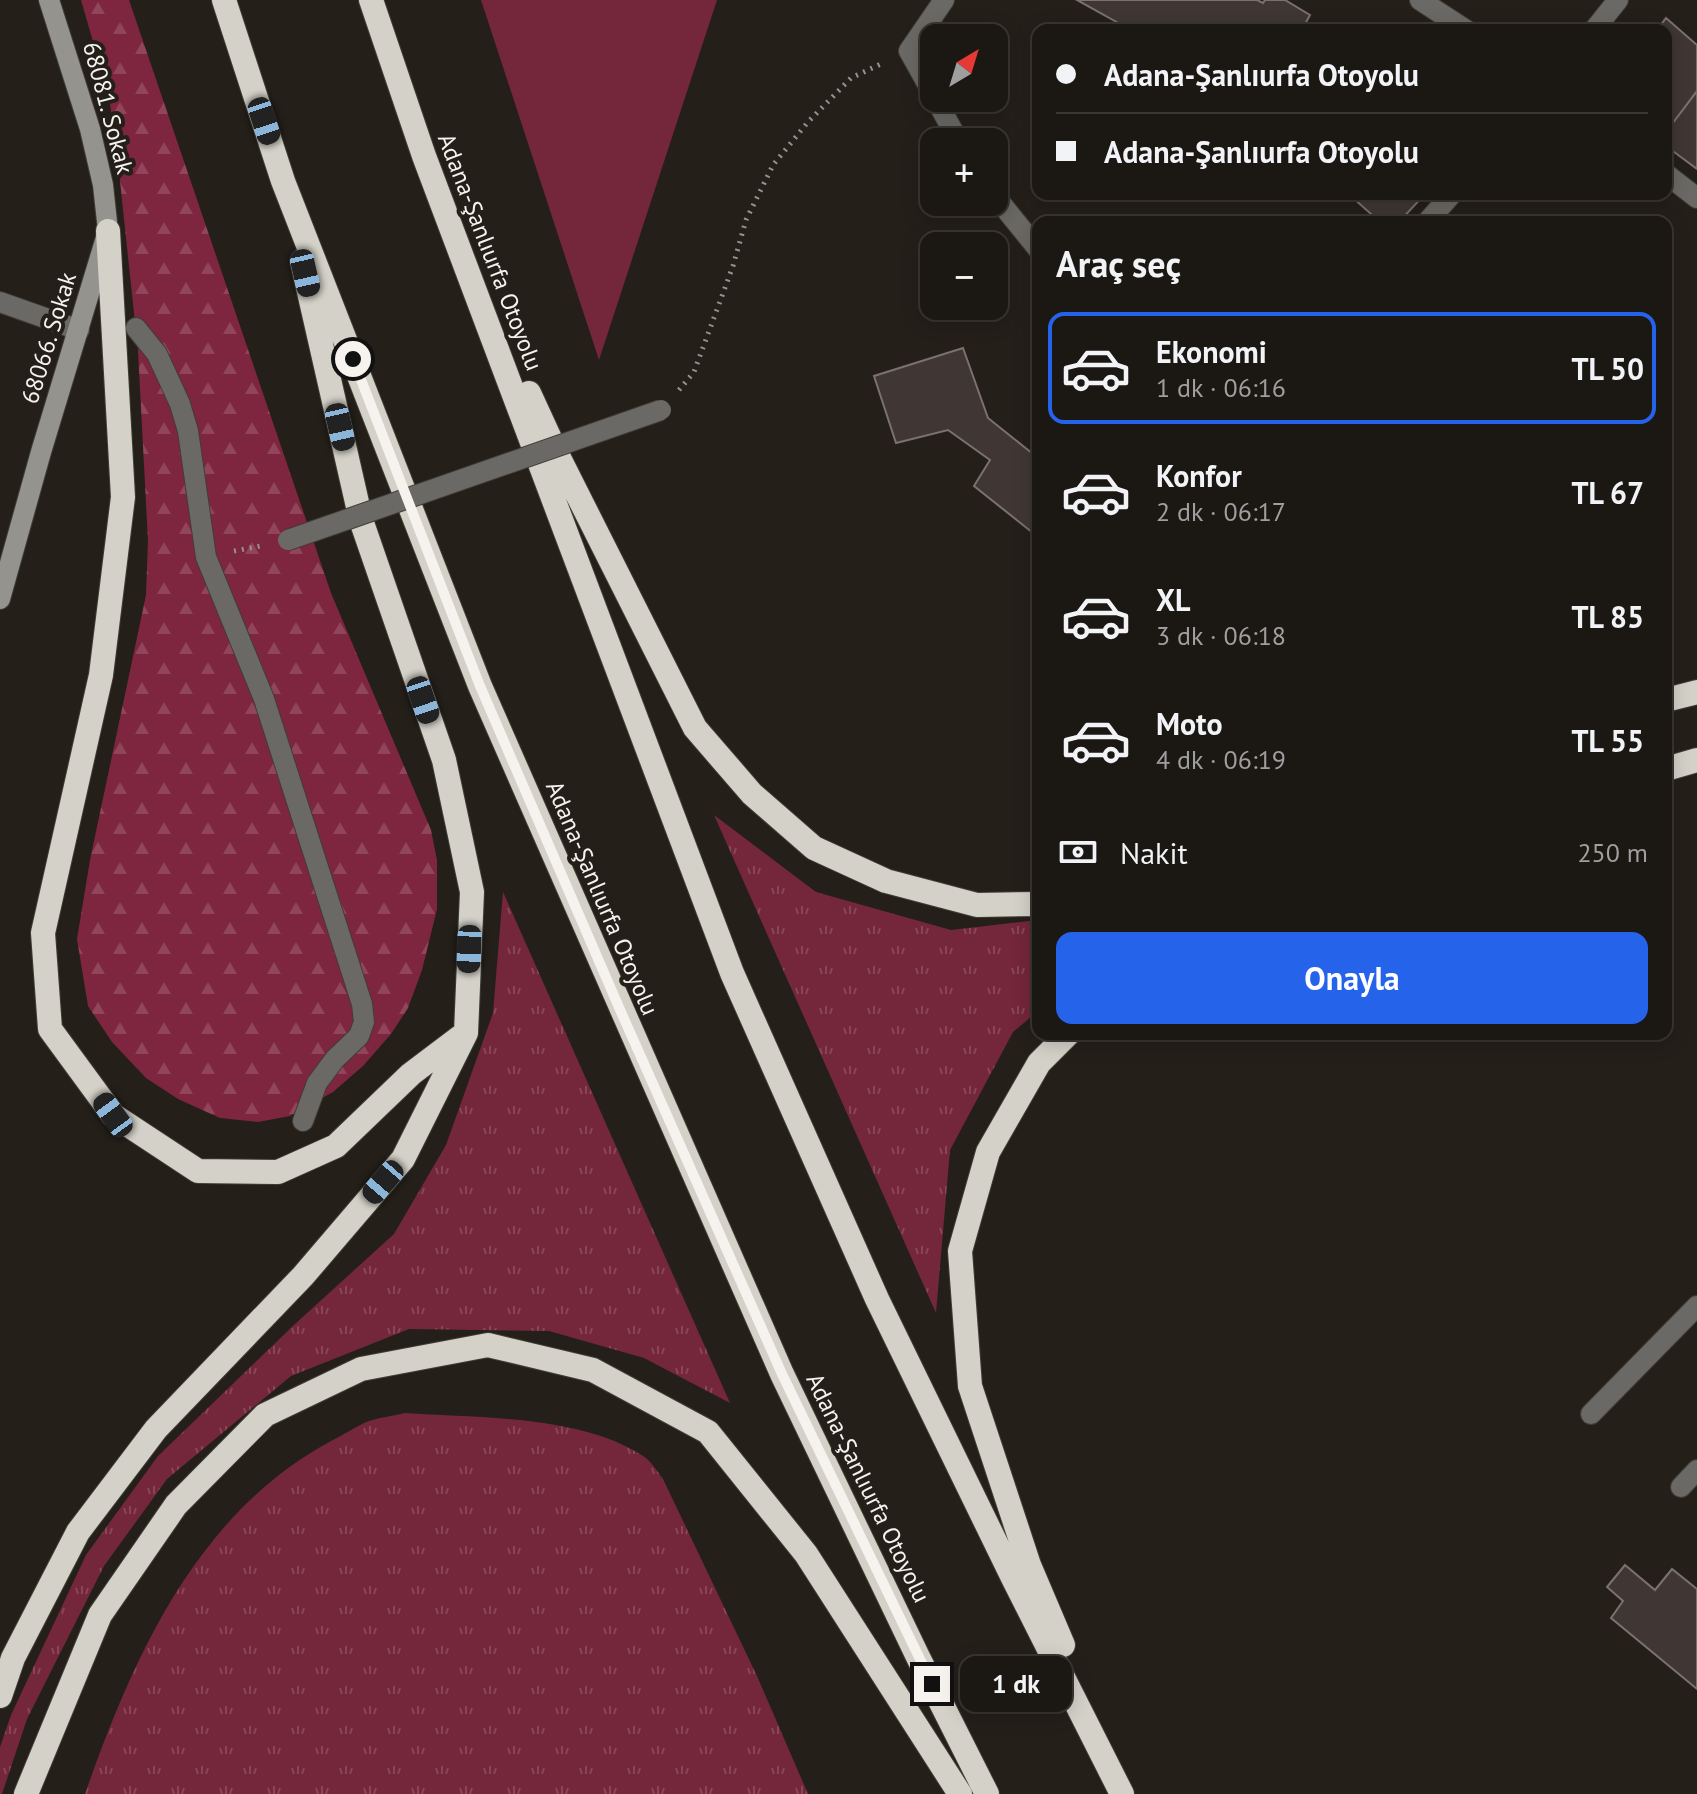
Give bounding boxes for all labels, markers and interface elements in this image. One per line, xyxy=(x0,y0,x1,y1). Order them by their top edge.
north arrow xyxy=(920,24,1008,112)
map controls xyxy=(920,24,1008,320)
street label: 68081. Sokak xyxy=(76,38,141,178)
text: Adana-Şanlıurfa Otoyolu xyxy=(1104,55,1419,94)
car xyxy=(245,94,283,148)
button: + xyxy=(920,128,1008,216)
street label: Adana-Şanlıurfa Otoyolu xyxy=(431,129,550,375)
text: Adana-Şanlıurfa Otoyolu xyxy=(1104,132,1419,171)
button: − xyxy=(920,232,1008,320)
text: Araç seç xyxy=(1056,240,1181,287)
car xyxy=(288,247,322,299)
street label: 68066. Sokak xyxy=(14,268,83,407)
icon: car xyxy=(1060,332,1132,404)
text: Ekonomi xyxy=(1156,332,1267,371)
route start xyxy=(335,341,371,377)
text: TL 50 xyxy=(1571,349,1644,388)
text: 1 dk · 06:16 xyxy=(1156,371,1286,404)
car xyxy=(323,401,357,453)
icon: car xyxy=(1060,456,1132,528)
text: Konfor xyxy=(1156,456,1242,495)
text: TL 67 xyxy=(1571,473,1644,512)
text: 2 dk · 06:17 xyxy=(1156,495,1286,528)
icon: car xyxy=(1060,580,1132,652)
text: XL xyxy=(1156,580,1190,619)
text: TL 85 xyxy=(1571,597,1644,636)
text: 3 dk · 06:18 xyxy=(1156,619,1286,652)
car xyxy=(404,673,442,727)
icon: car xyxy=(1060,704,1132,776)
text: Moto xyxy=(1156,704,1223,743)
text: TL 55 xyxy=(1571,721,1644,760)
text: 4 dk · 06:19 xyxy=(1156,743,1286,776)
street label: Adana-Şanlıurfa Otoyolu xyxy=(539,776,666,1020)
icon: cash xyxy=(1056,830,1100,874)
text: Nakit xyxy=(1120,833,1188,872)
text: 250 m xyxy=(1577,836,1648,869)
car xyxy=(456,925,482,973)
button: Onayla xyxy=(1056,932,1648,1024)
car xyxy=(89,1089,137,1141)
car xyxy=(358,1156,408,1208)
street label: Adana-Şanlıurfa Otoyolu xyxy=(799,1368,937,1608)
callout: 1 dk xyxy=(960,1656,1072,1712)
route end xyxy=(914,1666,950,1702)
text: 1 dk xyxy=(992,1667,1040,1700)

